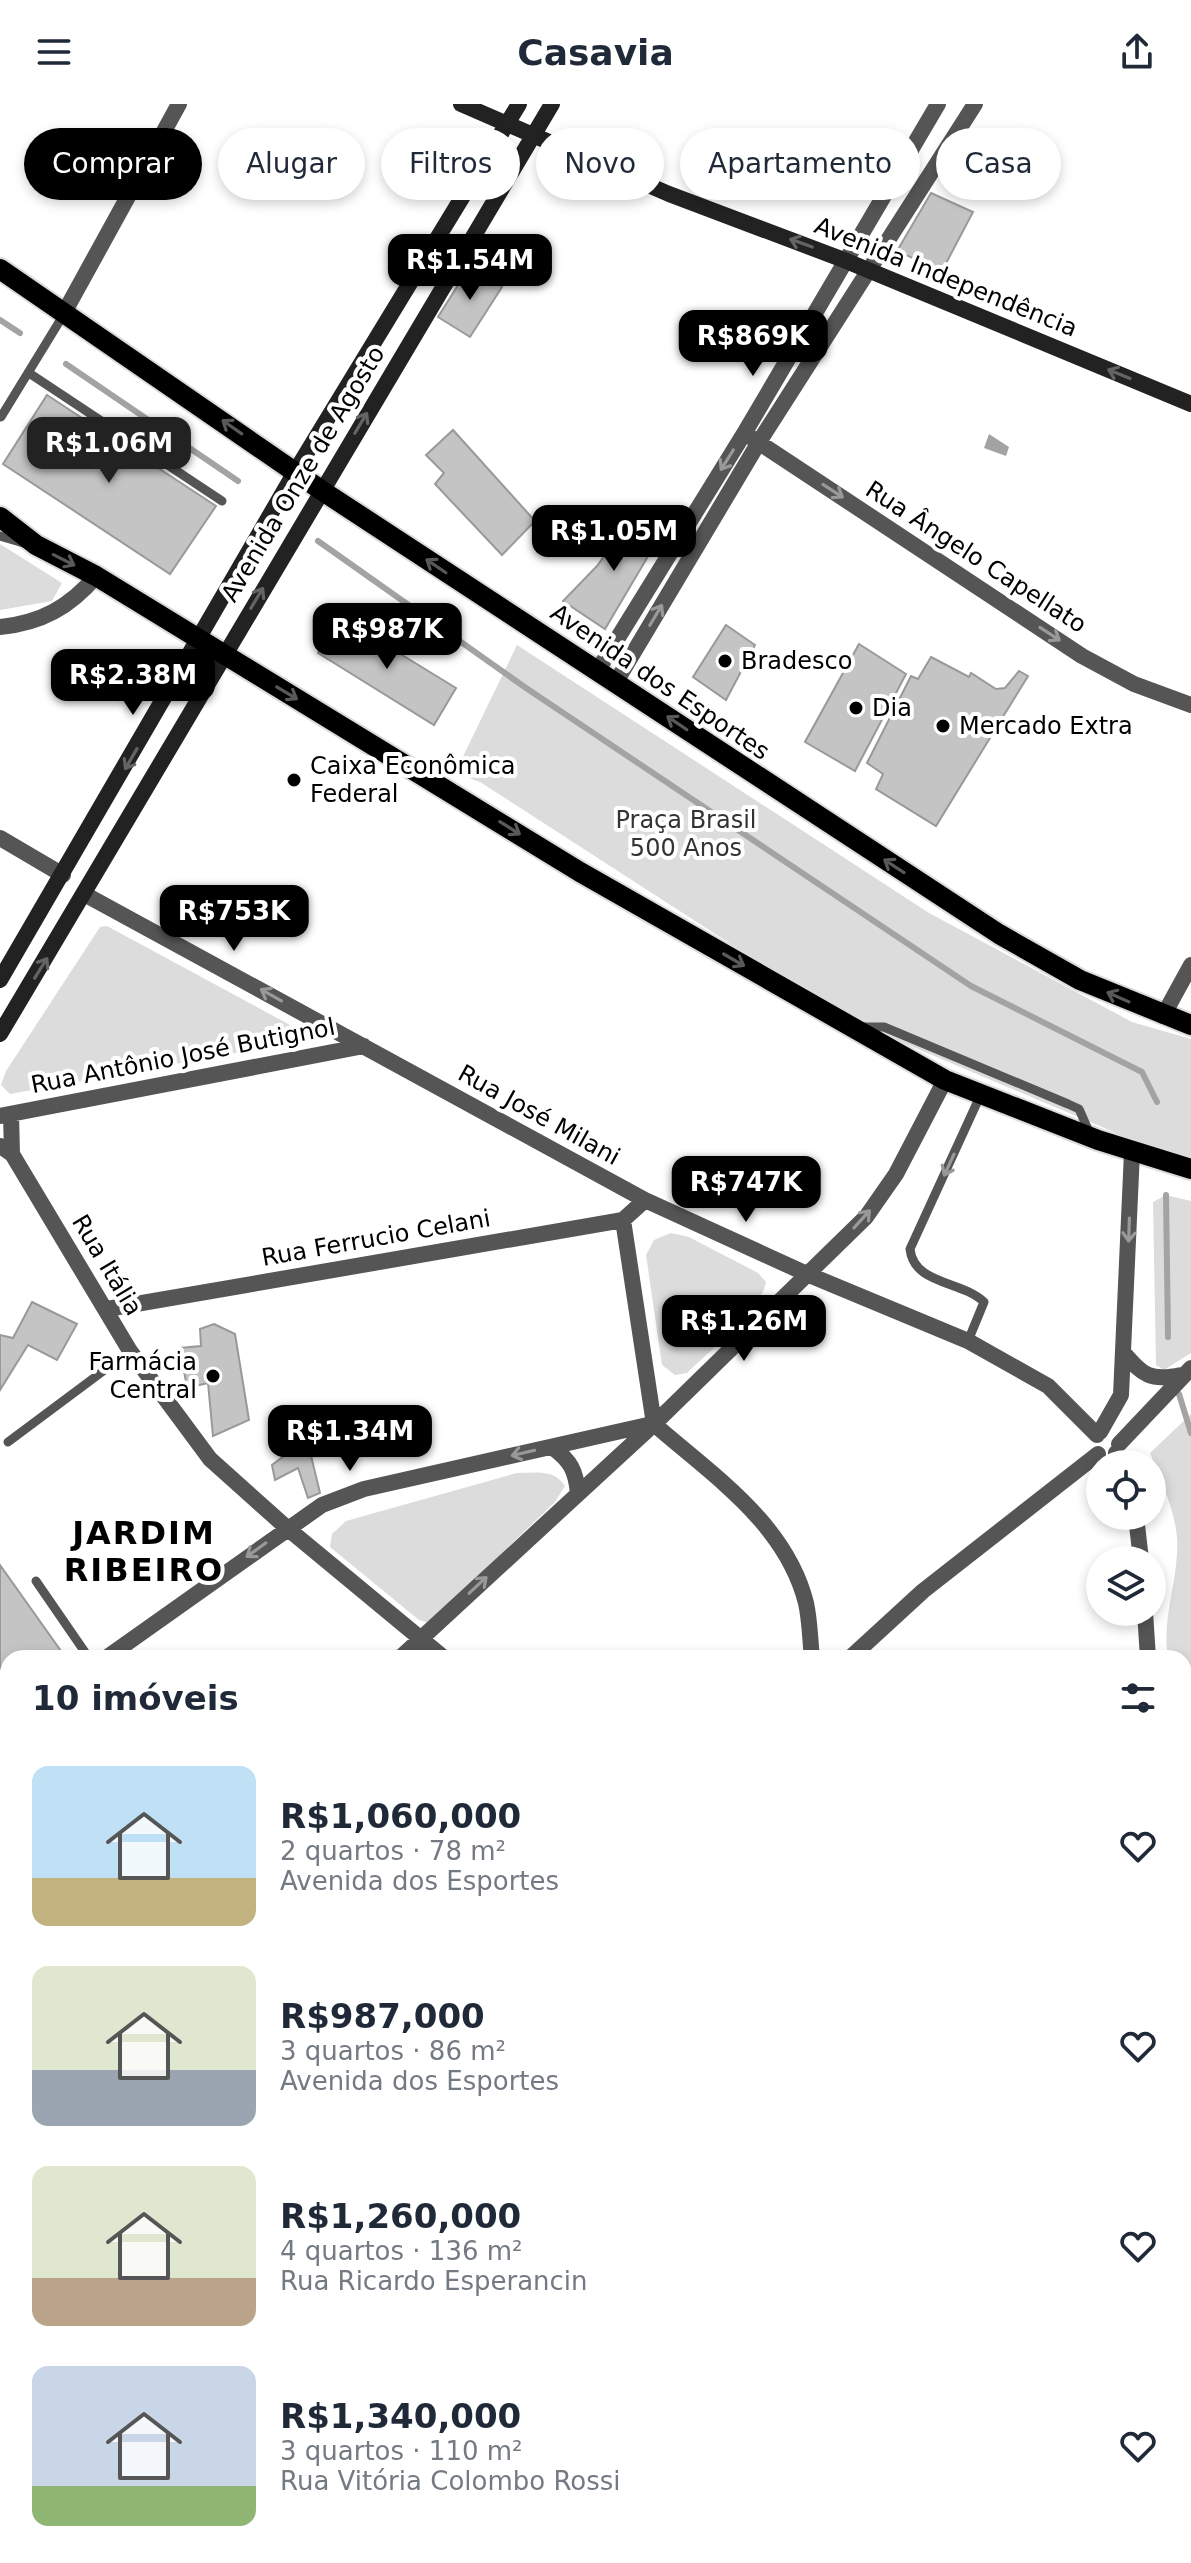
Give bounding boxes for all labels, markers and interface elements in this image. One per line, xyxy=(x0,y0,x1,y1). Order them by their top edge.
icon: menu xyxy=(32,30,76,74)
icon: share xyxy=(1115,30,1159,74)
text: Casavia xyxy=(517,32,674,73)
chip: Comprar xyxy=(24,128,202,200)
chip: Alugar xyxy=(218,128,365,200)
chip: Filtros xyxy=(381,128,520,200)
chip: Novo xyxy=(536,128,664,200)
chip: Apartamento xyxy=(680,128,920,200)
chip: Casa xyxy=(936,128,1061,200)
street label: Avenida Independência xyxy=(811,211,1081,343)
pin: R$1.54M xyxy=(396,234,544,302)
one-way arrow xyxy=(789,235,814,249)
text: R$1.54M xyxy=(406,245,534,275)
pin: R$869K xyxy=(688,310,818,378)
text: R$869K xyxy=(697,321,809,351)
street label: Avenida Onze de Agosto xyxy=(216,341,390,607)
one-way arrow xyxy=(1107,365,1132,380)
one-way arrow xyxy=(353,412,369,435)
pin: R$1.06M xyxy=(35,417,183,485)
one-way arrow xyxy=(221,419,243,435)
text: R$1.06M xyxy=(45,428,173,458)
one-way arrow xyxy=(719,448,735,471)
street label: Rua Ângelo Capellato xyxy=(860,474,1092,639)
one-way arrow xyxy=(821,483,843,499)
pin: R$1.05M xyxy=(540,505,688,573)
text: R$1.05M xyxy=(550,516,678,546)
one-way arrow xyxy=(52,552,76,568)
one-way arrow xyxy=(425,557,448,573)
one-way arrow xyxy=(249,587,265,610)
street label: Avenida dos Esportes xyxy=(545,598,775,766)
pin: R$987K xyxy=(322,603,452,671)
one-way arrow xyxy=(648,604,664,627)
text: R$987K xyxy=(331,614,443,644)
one-way arrow xyxy=(1038,626,1060,643)
place label: Bradesco xyxy=(741,647,852,675)
pin: R$2.38M xyxy=(59,649,207,717)
marker: Bradesco xyxy=(716,652,734,670)
text: R$2.38M xyxy=(69,660,197,690)
one-way arrow xyxy=(275,686,298,702)
place label: Dia xyxy=(872,694,912,722)
marker: Dia xyxy=(847,699,865,717)
place label: Mercado Extra xyxy=(959,712,1133,740)
one-way arrow xyxy=(666,715,689,731)
marker: Mercado Extra xyxy=(934,717,952,735)
one-way arrow xyxy=(123,747,139,770)
place label: Caixa Econômica Federal xyxy=(310,752,516,808)
marker: Caixa Econômica Federal xyxy=(285,771,303,789)
park label: Praça Brasil 500 Anos xyxy=(615,806,757,862)
one-way arrow xyxy=(498,820,521,836)
one-way arrow xyxy=(883,858,906,874)
pin: R$753K xyxy=(169,885,299,953)
text: R$753K xyxy=(178,896,290,926)
one-way arrow xyxy=(721,953,745,968)
one-way arrow xyxy=(33,957,49,980)
one-way arrow xyxy=(260,987,283,1003)
one-way arrow xyxy=(1107,988,1131,1003)
street label: Rua Antônio José Butignol xyxy=(29,1013,337,1099)
street label: Rua José Milani xyxy=(453,1059,625,1171)
one-way arrow xyxy=(941,1153,956,1177)
pin: R$747K xyxy=(681,1156,811,1224)
text: R$747K xyxy=(690,1167,802,1197)
street label: Rua Ferrucio Celani xyxy=(259,1204,493,1272)
street label: Rua Itália xyxy=(66,1210,148,1320)
one-way arrow xyxy=(853,1210,871,1230)
one-way arrow xyxy=(1122,1216,1137,1243)
pin: R$1.26M xyxy=(670,1295,818,1363)
text: R$1.26M xyxy=(680,1306,808,1336)
place label: Farmácia Central xyxy=(89,1348,197,1404)
marker: Farmácia Central xyxy=(204,1367,222,1385)
pin: R$1.34M xyxy=(276,1405,424,1473)
text: R$1.34M xyxy=(286,1416,414,1446)
one-way arrow xyxy=(511,1446,536,1461)
map controls xyxy=(1086,1450,1166,1626)
button: locate xyxy=(1086,1450,1166,1530)
district label: JARDIM RIBEIRO xyxy=(64,1514,224,1589)
one-way arrow xyxy=(246,1542,267,1559)
button: layers xyxy=(1086,1546,1166,1626)
one-way arrow xyxy=(468,1576,488,1595)
icon: filters xyxy=(1116,1676,1160,1720)
text: 10 imóveis xyxy=(32,1678,239,1718)
text: R$1,060,000 xyxy=(280,1796,521,1836)
icon: home xyxy=(96,1798,192,1894)
icon: heart xyxy=(1116,1824,1160,1868)
text: 2 quartos · 78 m² xyxy=(280,1836,506,1866)
text: Avenida dos Esportes xyxy=(280,1866,559,1896)
text: R$987,000 xyxy=(280,1996,485,2036)
icon: home xyxy=(96,1998,192,2094)
icon: heart xyxy=(1116,2024,1160,2068)
text: 3 quartos · 86 m² xyxy=(280,2036,506,2066)
text: Avenida dos Esportes xyxy=(280,2066,559,2096)
text: R$1,260,000 xyxy=(280,2196,521,2236)
icon: home xyxy=(96,2198,192,2294)
icon: heart xyxy=(1116,2224,1160,2268)
text: 4 quartos · 136 m² xyxy=(280,2236,523,2266)
text: Rua Ricardo Esperancin xyxy=(280,2266,588,2296)
text: R$1,340,000 xyxy=(280,2396,521,2436)
icon: home xyxy=(96,2398,192,2494)
icon: heart xyxy=(1116,2424,1160,2468)
text: 3 quartos · 110 m² xyxy=(280,2436,523,2466)
text: Rua Vitória Colombo Rossi xyxy=(280,2466,621,2496)

